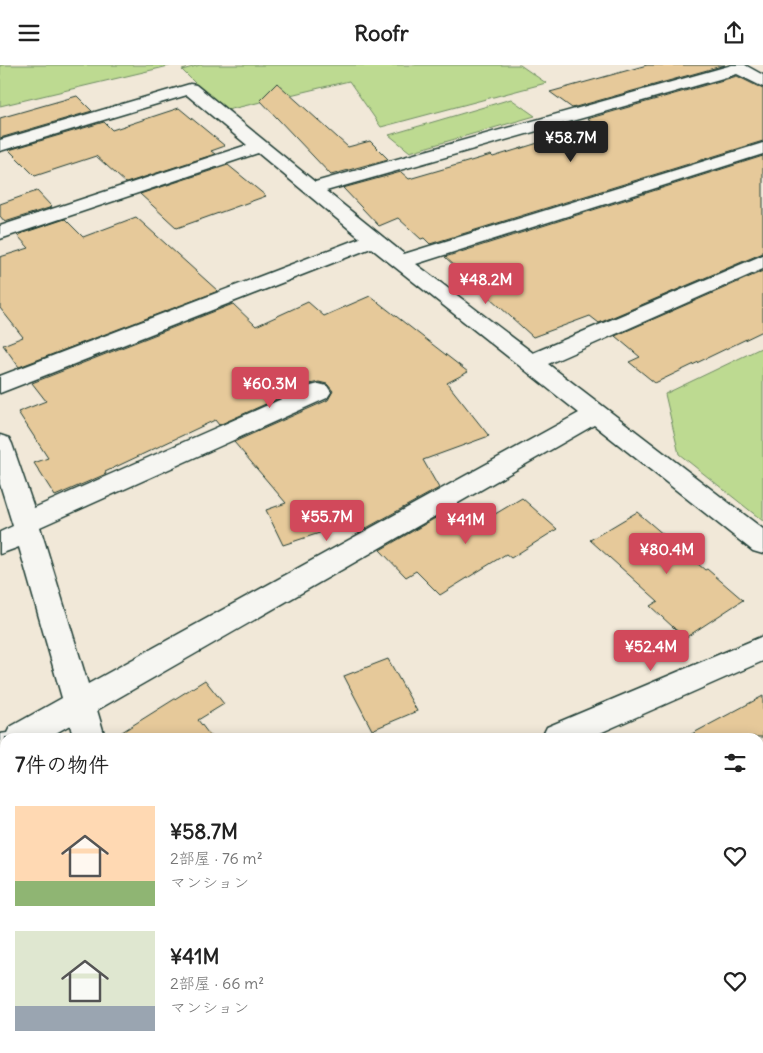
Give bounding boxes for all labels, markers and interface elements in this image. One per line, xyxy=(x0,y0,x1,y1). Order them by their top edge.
icon: menu xyxy=(15,19,43,47)
text: Roofr xyxy=(354,19,409,47)
icon: share xyxy=(720,19,748,47)
pin: ¥58.7M xyxy=(530,121,612,163)
text: ¥58.7M xyxy=(545,127,597,147)
pin: ¥48.2M xyxy=(445,263,527,305)
text: ¥48.2M xyxy=(460,269,512,289)
pin: ¥60.3M xyxy=(229,367,311,409)
text: ¥60.3M xyxy=(243,373,297,393)
pin: ¥55.7M xyxy=(286,499,368,542)
pin: ¥41M xyxy=(436,503,496,545)
text: ¥55.7M xyxy=(301,506,353,526)
text: ¥41M xyxy=(447,509,485,529)
pin: ¥80.4M xyxy=(626,533,708,575)
text: ¥80.4M xyxy=(640,539,694,559)
pin: ¥52.4M xyxy=(610,629,692,672)
text: ¥52.4M xyxy=(625,636,677,656)
icon: filters xyxy=(721,749,749,777)
text: 7件の物件 xyxy=(15,751,109,778)
text: ¥58.7M xyxy=(170,818,238,845)
icon: home xyxy=(55,826,115,886)
icon: heart xyxy=(721,842,749,870)
text: 2部屋 · 76 m² xyxy=(170,848,263,868)
text: マンション xyxy=(170,872,249,892)
text: ¥41M xyxy=(170,943,220,970)
icon: home xyxy=(55,951,115,1011)
icon: heart xyxy=(721,967,749,995)
text: 2部屋 · 66 m² xyxy=(170,973,264,993)
text: マンション xyxy=(170,997,249,1017)

